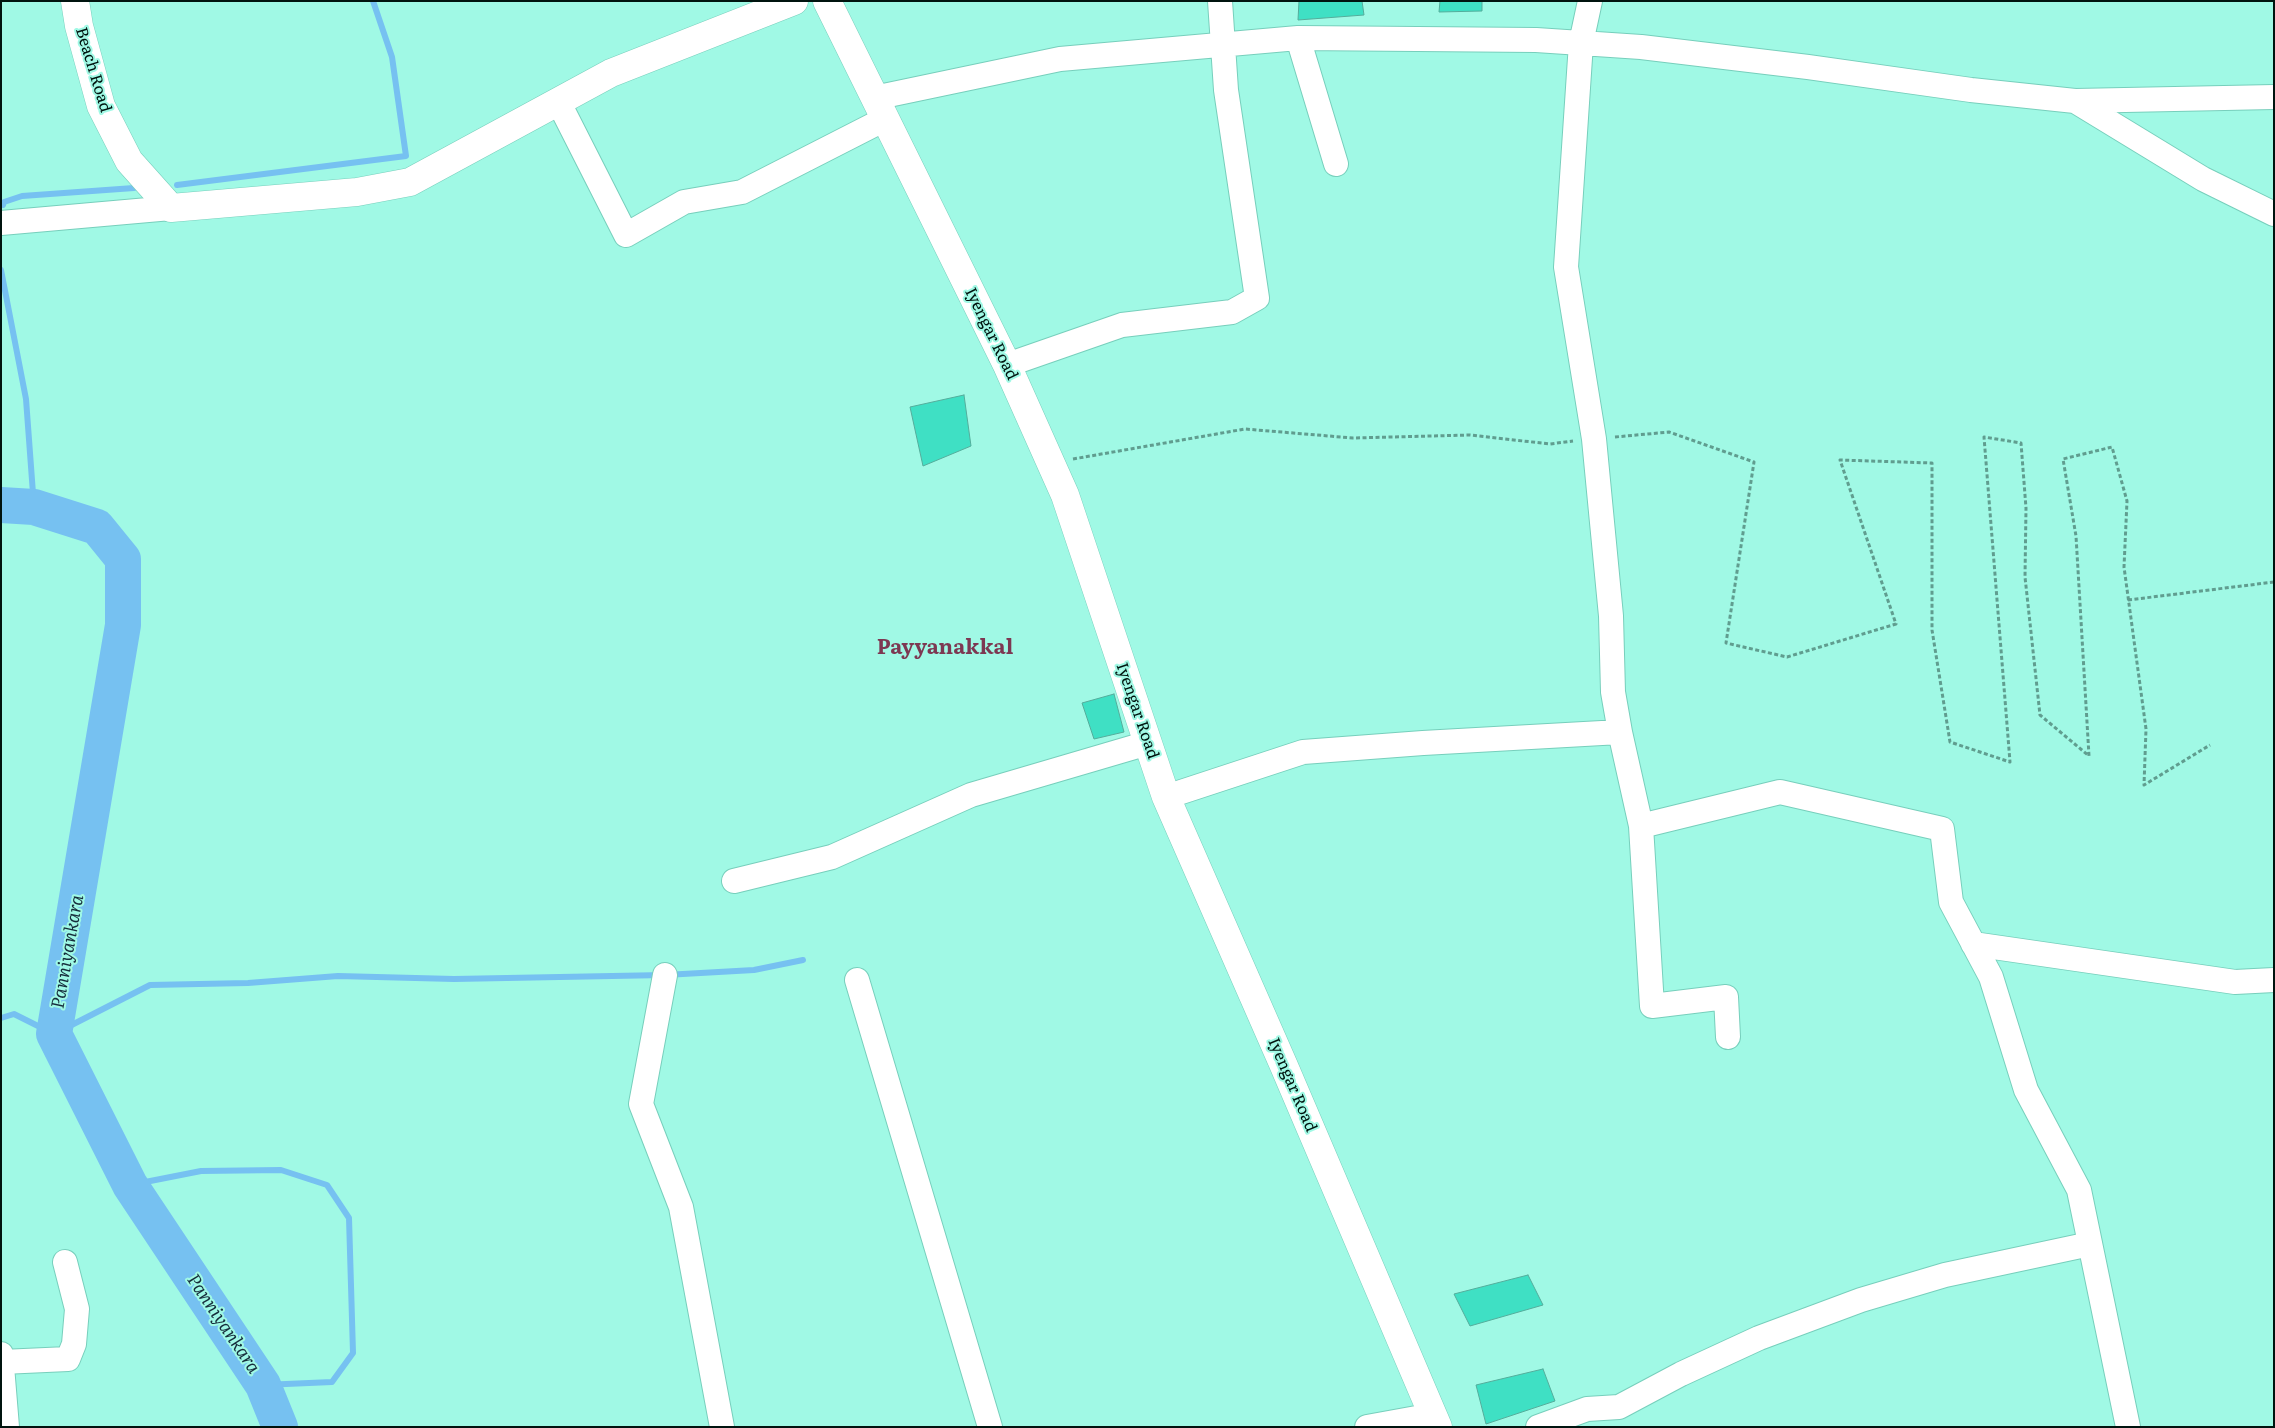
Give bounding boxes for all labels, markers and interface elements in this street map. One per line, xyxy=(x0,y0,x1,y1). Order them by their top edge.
street label: Beach Road xyxy=(71,25,115,115)
street label: Iyengar Road xyxy=(960,285,1022,383)
district label: Payyanakkal xyxy=(877,635,1013,661)
street label: Iyengar Road xyxy=(1112,660,1162,762)
water label: Panniyankara xyxy=(47,893,89,1011)
street label: Iyengar Road xyxy=(1264,1035,1320,1135)
water label: Panniyankara xyxy=(182,1270,264,1378)

